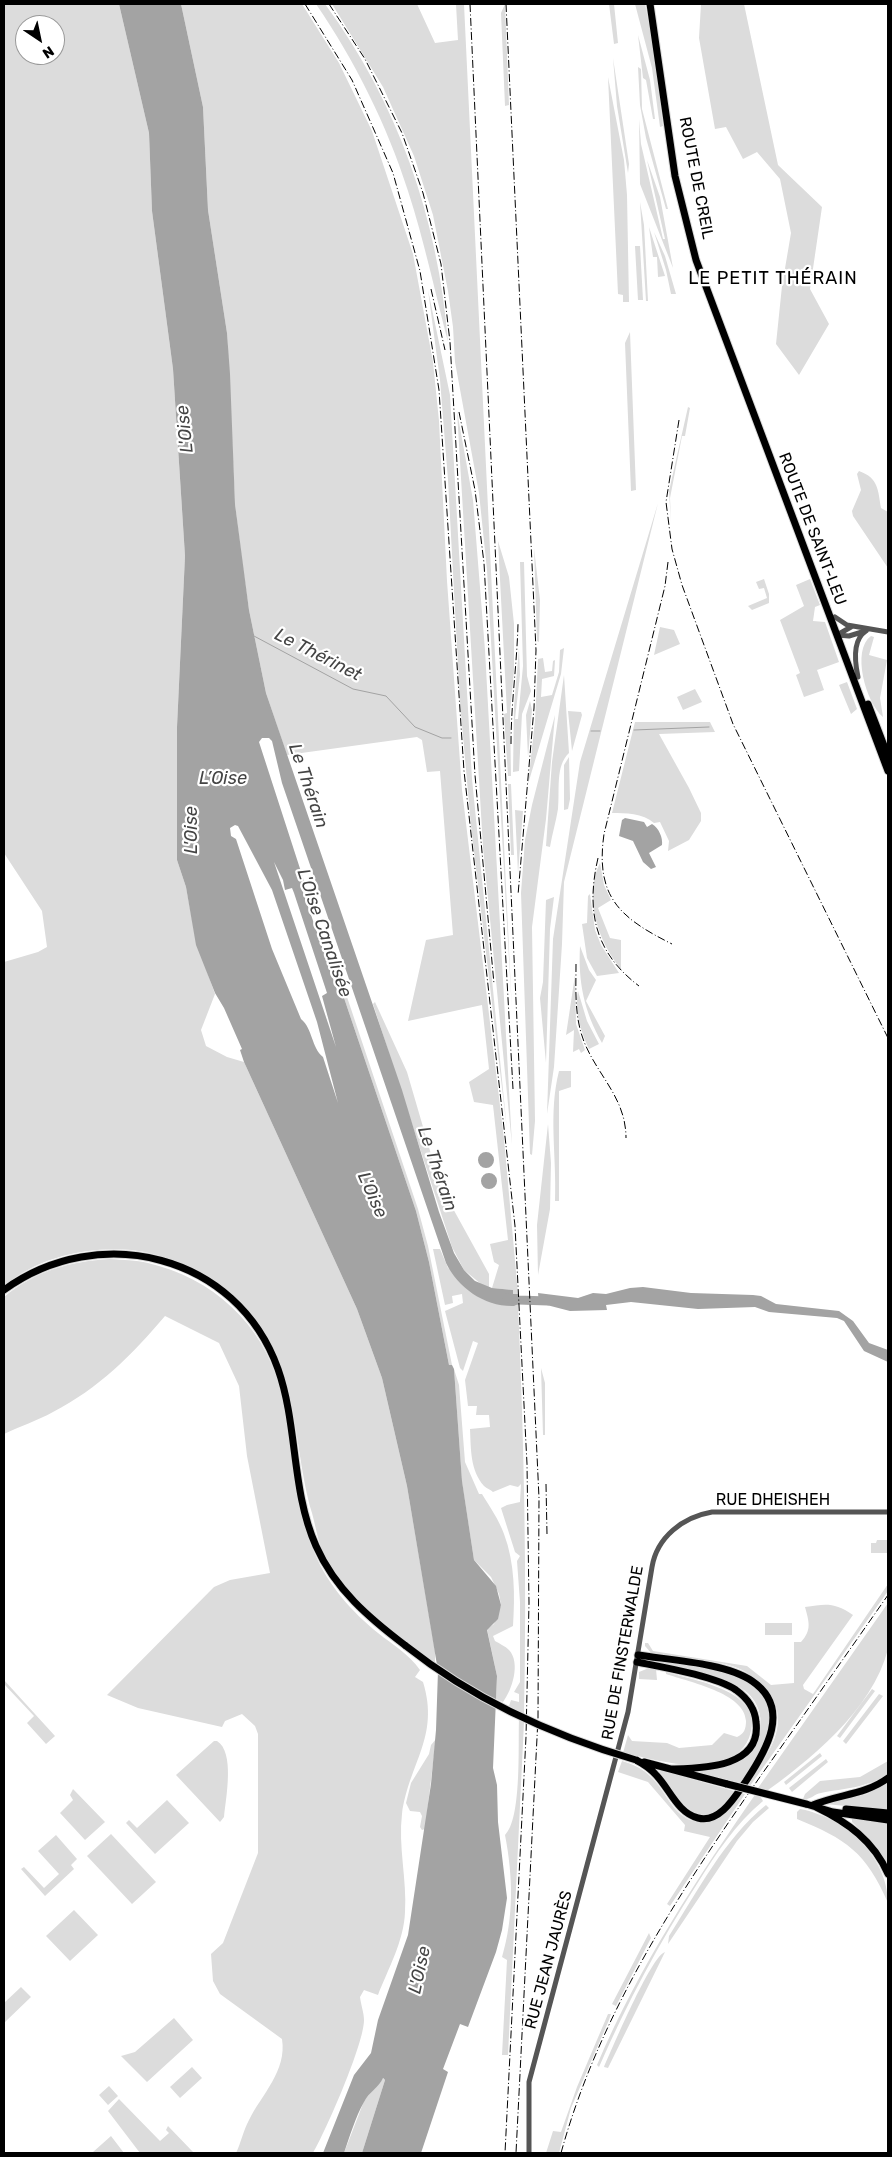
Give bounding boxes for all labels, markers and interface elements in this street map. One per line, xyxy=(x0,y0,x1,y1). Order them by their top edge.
north arrow xyxy=(15,15,65,65)
text: N xyxy=(39,42,57,62)
street label: ROUTE DE CREIL xyxy=(675,115,717,241)
district label: LE PETIT THÉRAIN xyxy=(686,268,860,290)
water label: L'Oise xyxy=(172,404,198,454)
street label: ROUTE DE SAINT-LEU xyxy=(774,450,850,608)
water label: Le Thérinet xyxy=(271,624,365,686)
water label: Le Thérain xyxy=(283,741,333,831)
water label: L’Oise xyxy=(199,768,247,790)
water label: L'Oise xyxy=(181,806,203,854)
water label: L'Oise Canalisée xyxy=(292,866,356,1000)
water label: Le Thérain xyxy=(412,1124,462,1214)
water label: L'Oise xyxy=(352,1169,392,1221)
street label: RUE DHEISHEH xyxy=(716,1490,830,1510)
street label: RUE DE FINSTERWALDE xyxy=(598,1564,648,1742)
street label: RUE JEAN JAURÈS xyxy=(521,1889,577,2031)
water label: L'Oise xyxy=(404,1944,436,1996)

